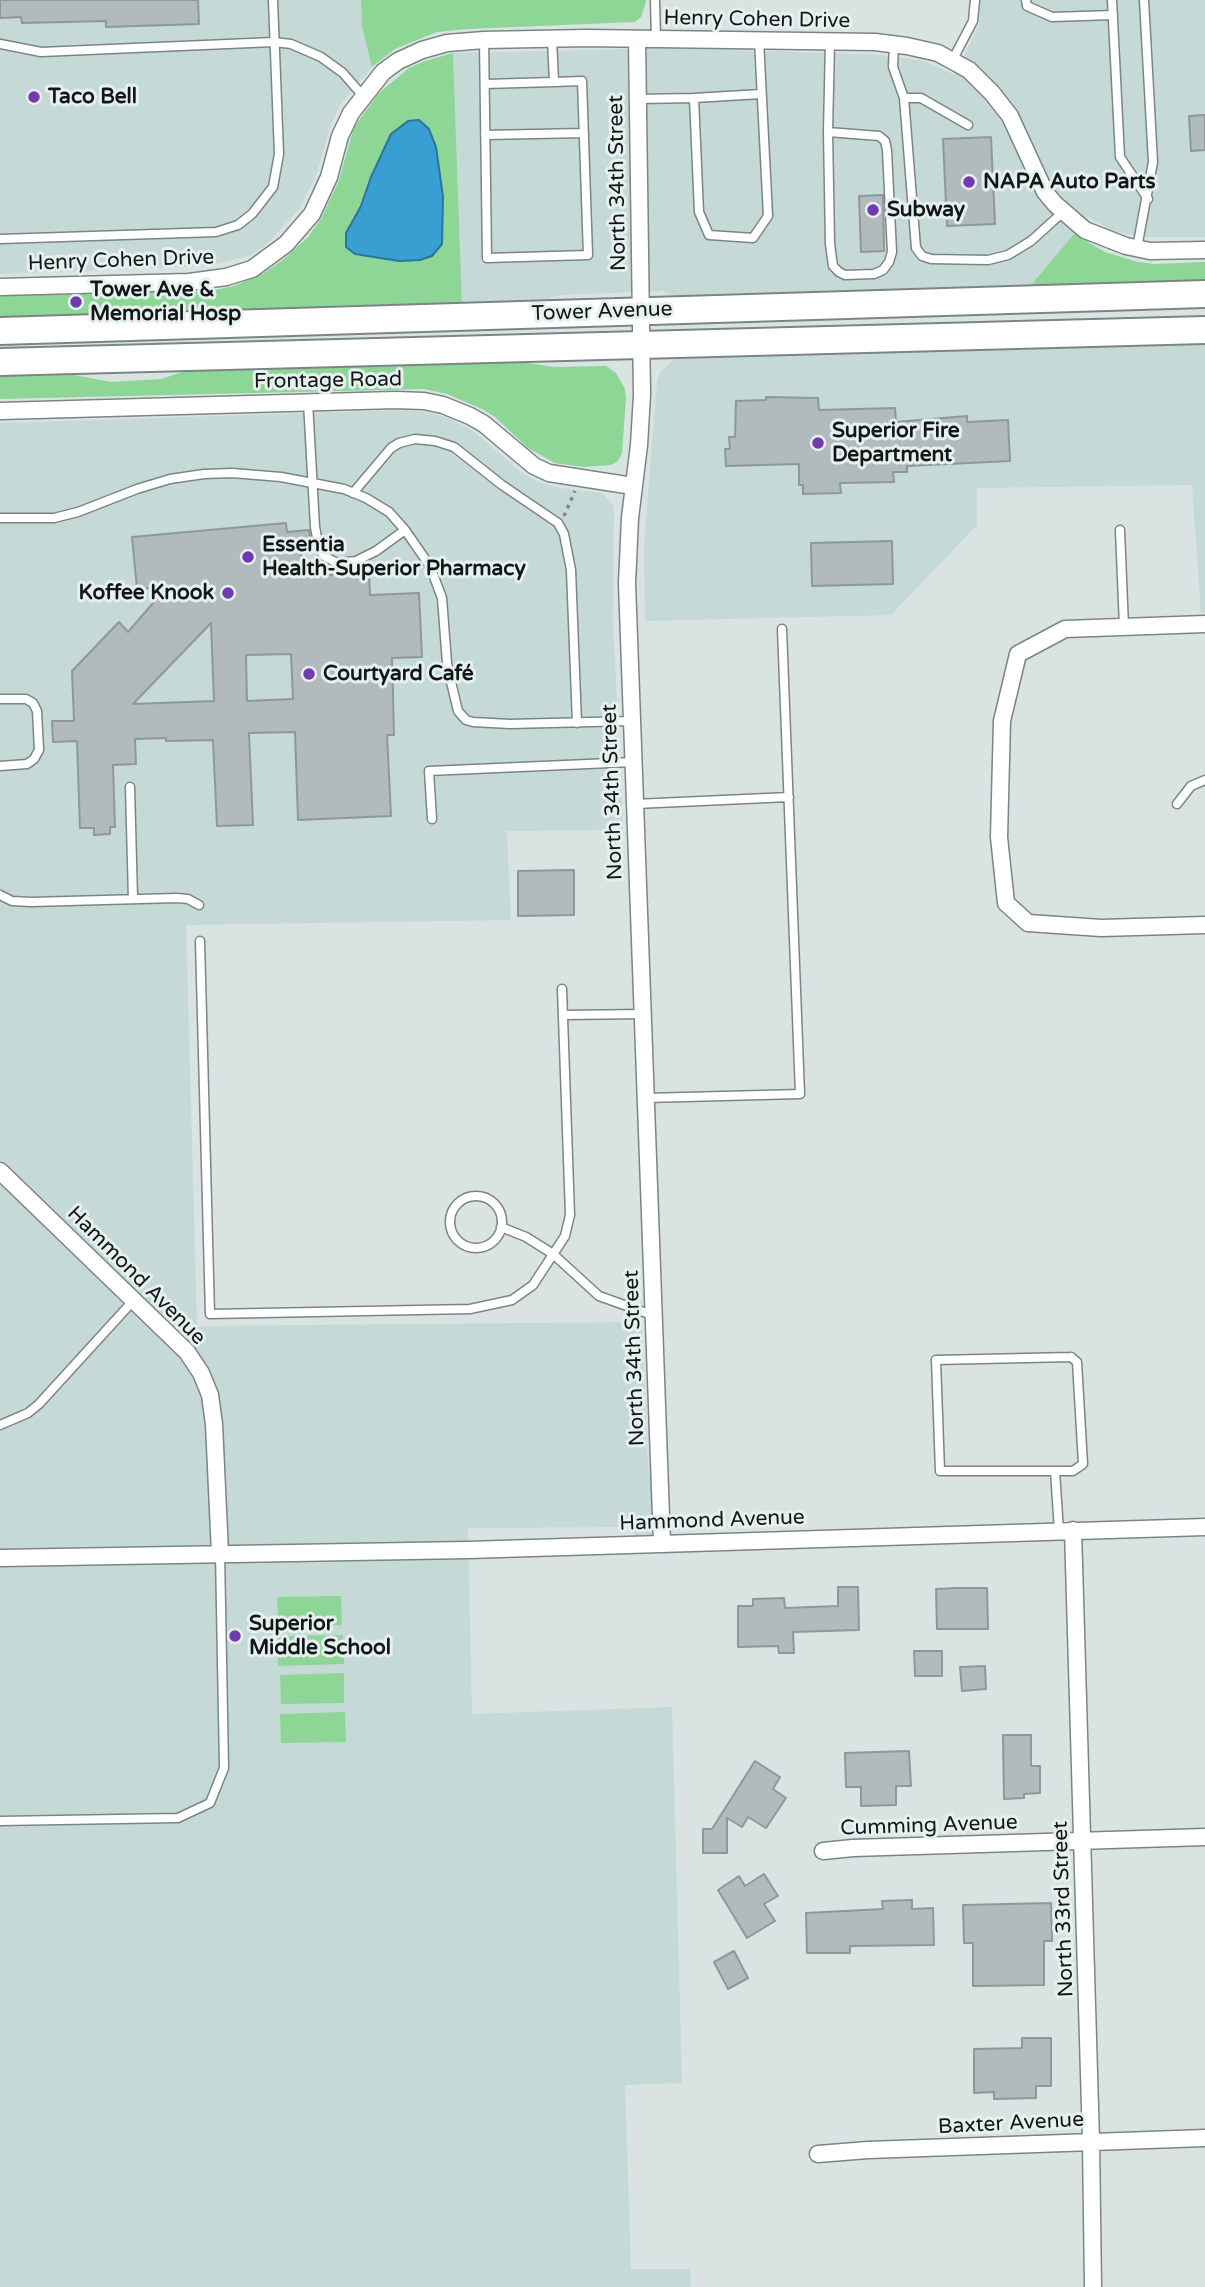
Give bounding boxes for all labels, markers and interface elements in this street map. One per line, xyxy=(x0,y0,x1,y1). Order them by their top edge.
street label: Henry Cohen Drive xyxy=(663,6,851,34)
place label: Taco Bell xyxy=(48,84,137,110)
marker: Taco Bell xyxy=(26,89,42,105)
street label: North 34th Street xyxy=(604,95,632,271)
place label: NAPA Auto Parts xyxy=(983,169,1156,195)
marker: NAPA Auto Parts xyxy=(961,174,977,190)
place label: Subway xyxy=(887,197,965,223)
marker: Subway xyxy=(865,202,881,218)
street label: Henry Cohen Drive xyxy=(27,245,215,277)
place label: Tower Ave & Memorial Hosp xyxy=(90,277,241,327)
marker: Tower Ave & Memorial Hosp xyxy=(68,294,84,310)
street label: Tower Avenue xyxy=(531,297,673,327)
street label: Frontage Road xyxy=(254,367,402,395)
place label: Superior Fire Department xyxy=(832,418,960,468)
marker: Superior Fire Department xyxy=(810,435,826,451)
place label: Essentia Health-Superior Pharmacy xyxy=(262,532,526,582)
marker: Essentia Health-Superior Pharmacy xyxy=(240,549,256,565)
place label: Koffee Knook xyxy=(79,580,214,606)
marker: Koffee Knook xyxy=(220,585,236,601)
place label: Courtyard Café xyxy=(323,661,474,687)
marker: Courtyard Café xyxy=(301,666,317,682)
street label: North 34th Street xyxy=(597,703,629,881)
street label: Hammond Avenue xyxy=(61,1201,211,1351)
street label: North 34th Street xyxy=(619,1269,651,1447)
street label: Hammond Avenue xyxy=(619,1505,805,1537)
place label: Superior Middle School xyxy=(249,1611,391,1661)
marker: Superior Middle School xyxy=(227,1628,243,1644)
street label: Cumming Avenue xyxy=(840,1810,1018,1842)
street label: North 33rd Street xyxy=(1048,1820,1080,1998)
street label: Baxter Avenue xyxy=(937,2108,1085,2140)

